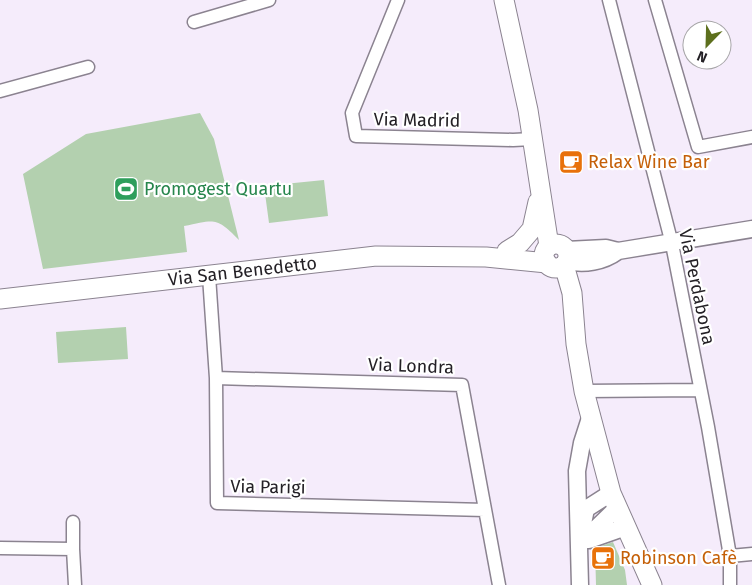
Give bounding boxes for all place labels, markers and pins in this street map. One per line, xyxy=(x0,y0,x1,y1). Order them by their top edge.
cafe icon: Relax Wine Bar xyxy=(558,149,584,175)
place label: Relax Wine Bar xyxy=(588,151,710,173)
sports icon: Promogest Quartu xyxy=(113,176,139,202)
place label: Promogest Quartu xyxy=(144,178,292,200)
cafe icon: Robinson Cafè xyxy=(590,545,616,571)
place label: Robinson Cafè xyxy=(620,547,737,569)

